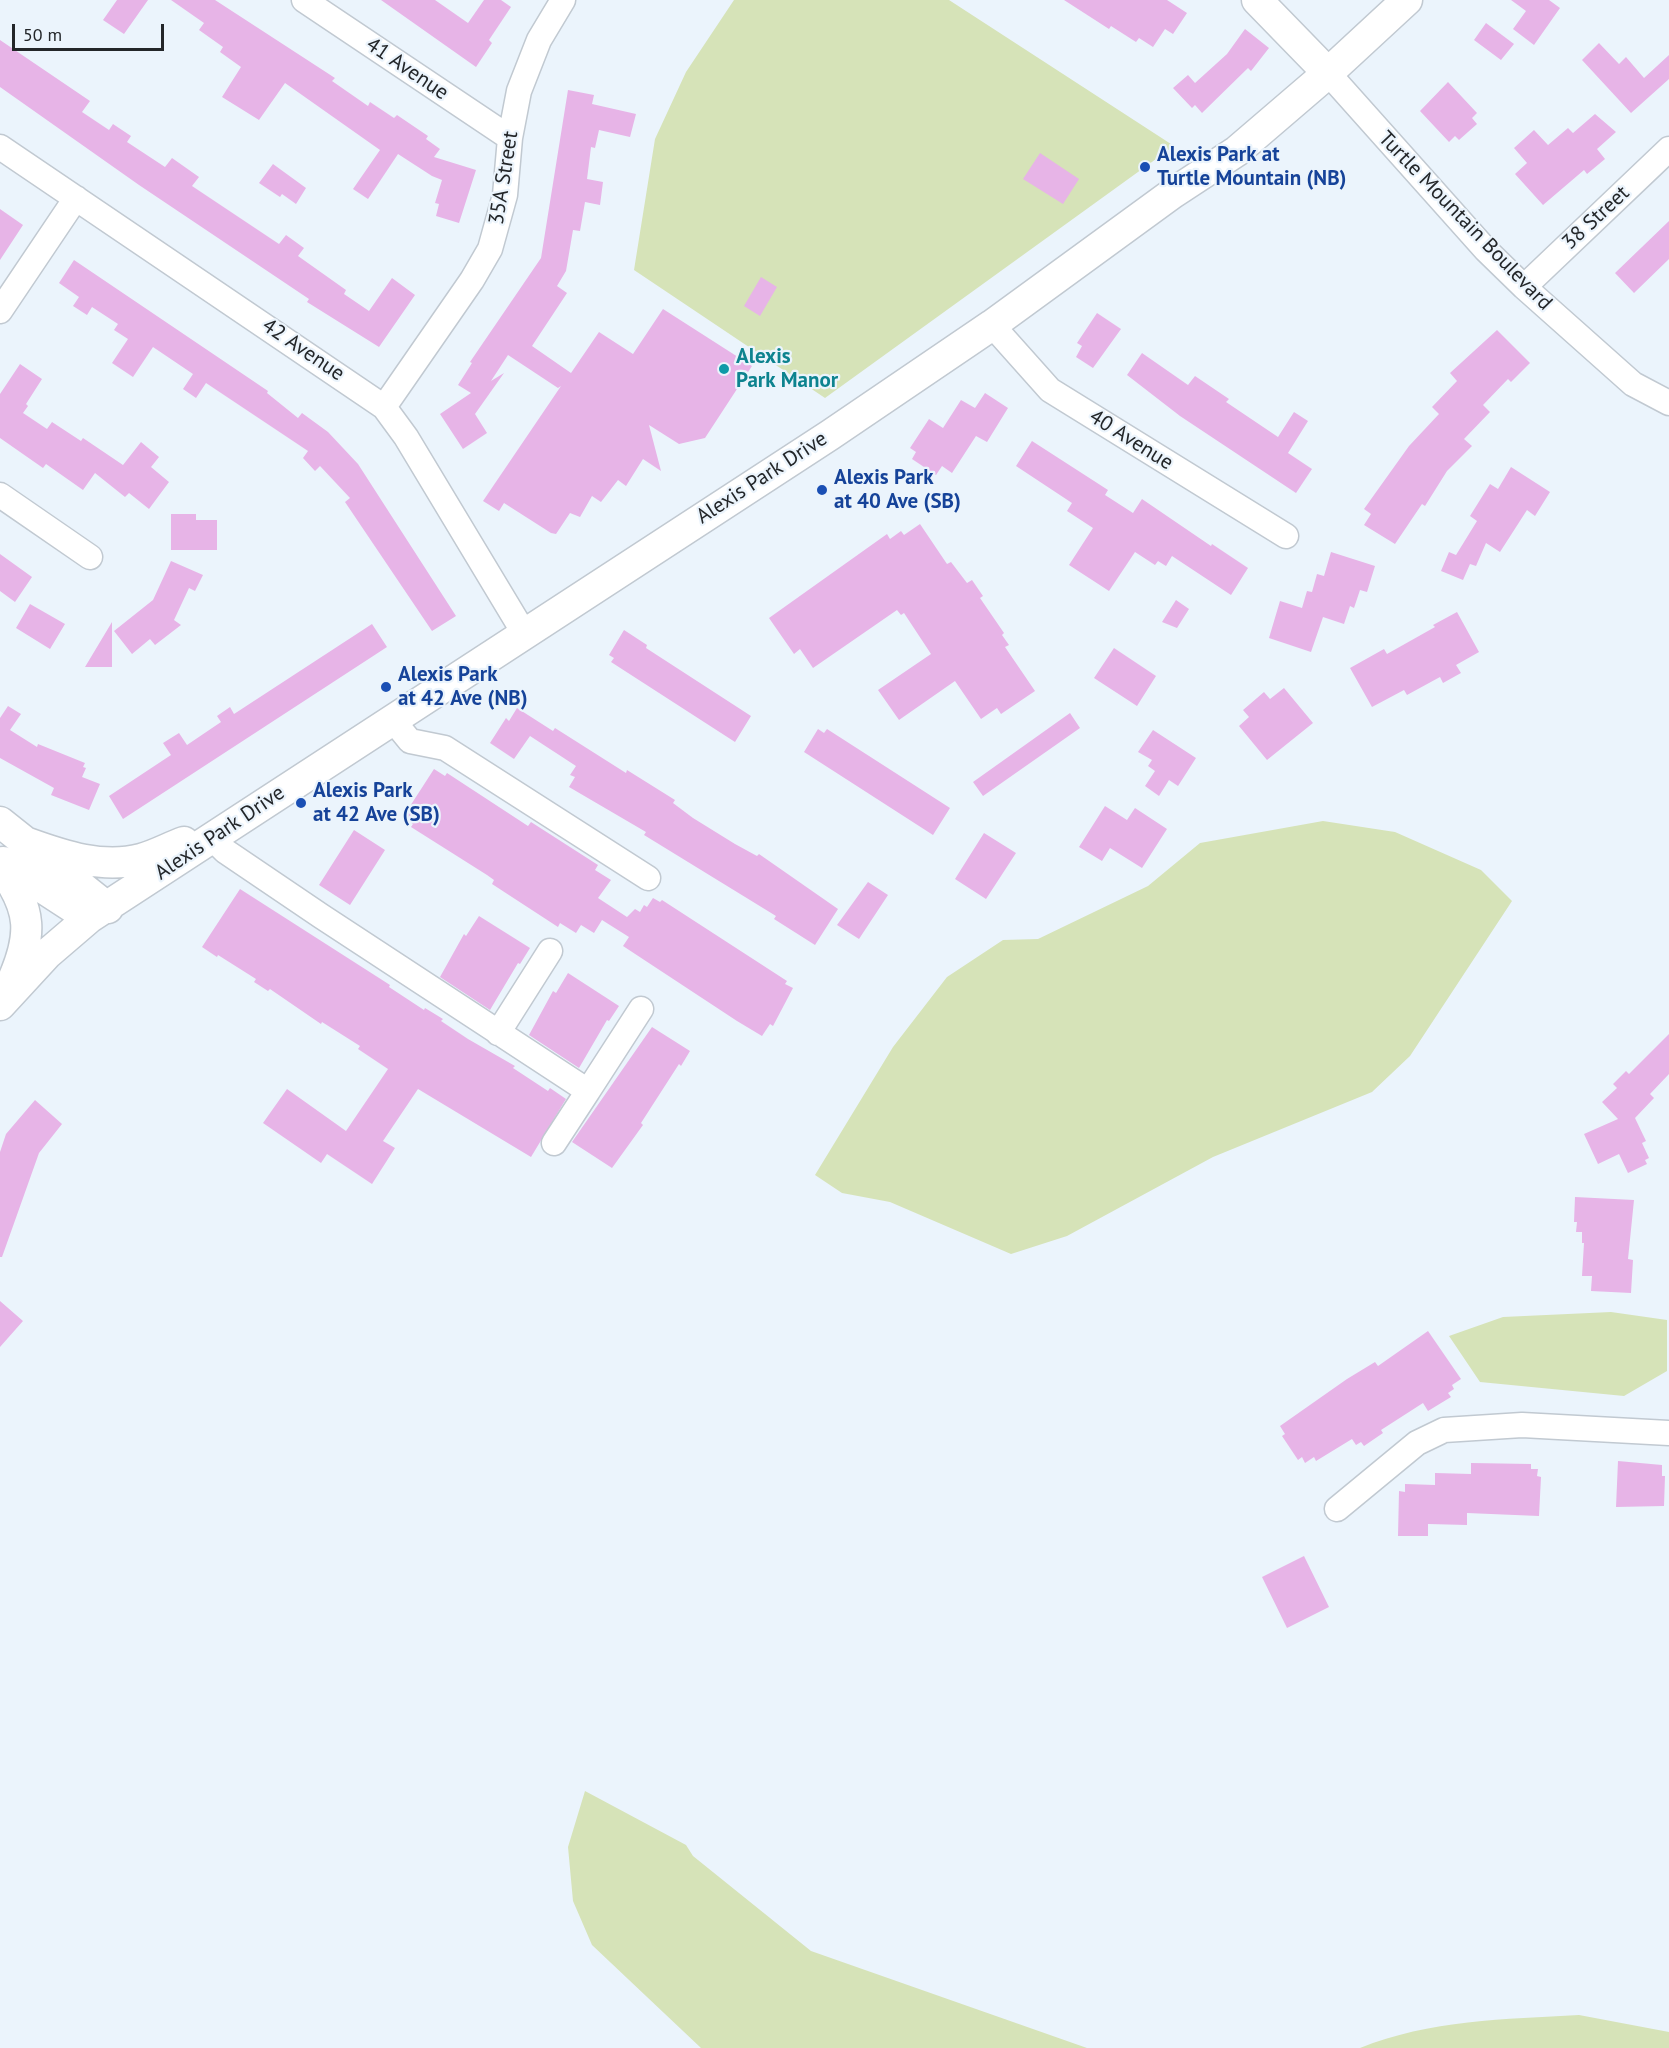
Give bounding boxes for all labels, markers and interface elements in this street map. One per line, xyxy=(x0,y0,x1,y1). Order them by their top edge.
scale bar xyxy=(15,12,166,50)
text: 50 m xyxy=(23,23,62,46)
street label: 41 Avenue xyxy=(361,32,453,106)
street label: Turtle Mountain Boulevard xyxy=(1373,126,1557,316)
street label: 35A Street xyxy=(484,129,524,227)
place label: Alexis Park at Turtle Mountain (NB) xyxy=(1157,142,1346,192)
marker: Alexis Park at Turtle Mountain (NB) xyxy=(1138,160,1152,174)
street label: 38 Street xyxy=(1557,181,1635,255)
street label: 42 Avenue xyxy=(257,313,349,387)
place label: Alexis Park Manor xyxy=(736,344,838,394)
marker: Alexis Park Manor xyxy=(717,362,731,376)
street label: 40 Avenue xyxy=(1084,404,1178,476)
street label: Alexis Park Drive xyxy=(692,426,832,530)
place label: Alexis Park at 40 Ave (SB) xyxy=(834,465,961,515)
marker: Alexis Park at 40 Ave (SB) xyxy=(815,483,829,497)
place label: Alexis Park at 42 Ave (NB) xyxy=(398,662,528,712)
marker: Alexis Park at 42 Ave (NB) xyxy=(379,680,393,694)
place label: Alexis Park at 42 Ave (SB) xyxy=(313,778,440,828)
street label: Alexis Park Drive xyxy=(150,780,290,886)
marker: Alexis Park at 42 Ave (SB) xyxy=(294,796,308,810)

